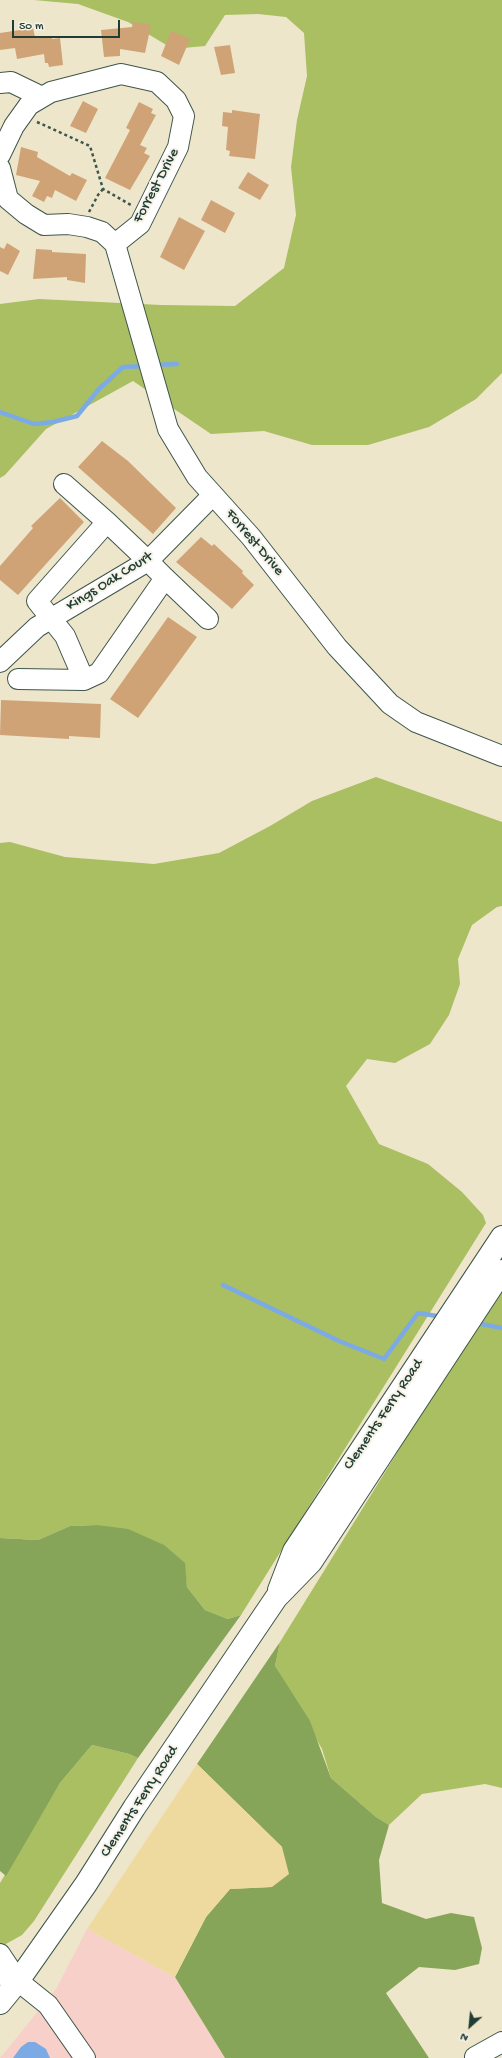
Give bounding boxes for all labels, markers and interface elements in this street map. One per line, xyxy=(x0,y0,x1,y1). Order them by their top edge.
scale bar xyxy=(14,12,122,38)
text: 50 m xyxy=(19,20,44,34)
street label: Forrest Drive xyxy=(130,146,184,226)
street label: Forrest Drive xyxy=(221,506,287,580)
street label: Kings Oak Court xyxy=(64,548,156,616)
street label: Clements Ferry Road xyxy=(340,1356,428,1474)
street label: Clements Ferry Road xyxy=(97,1743,183,1861)
north arrow xyxy=(450,2006,490,2046)
text: N xyxy=(459,2030,470,2044)

